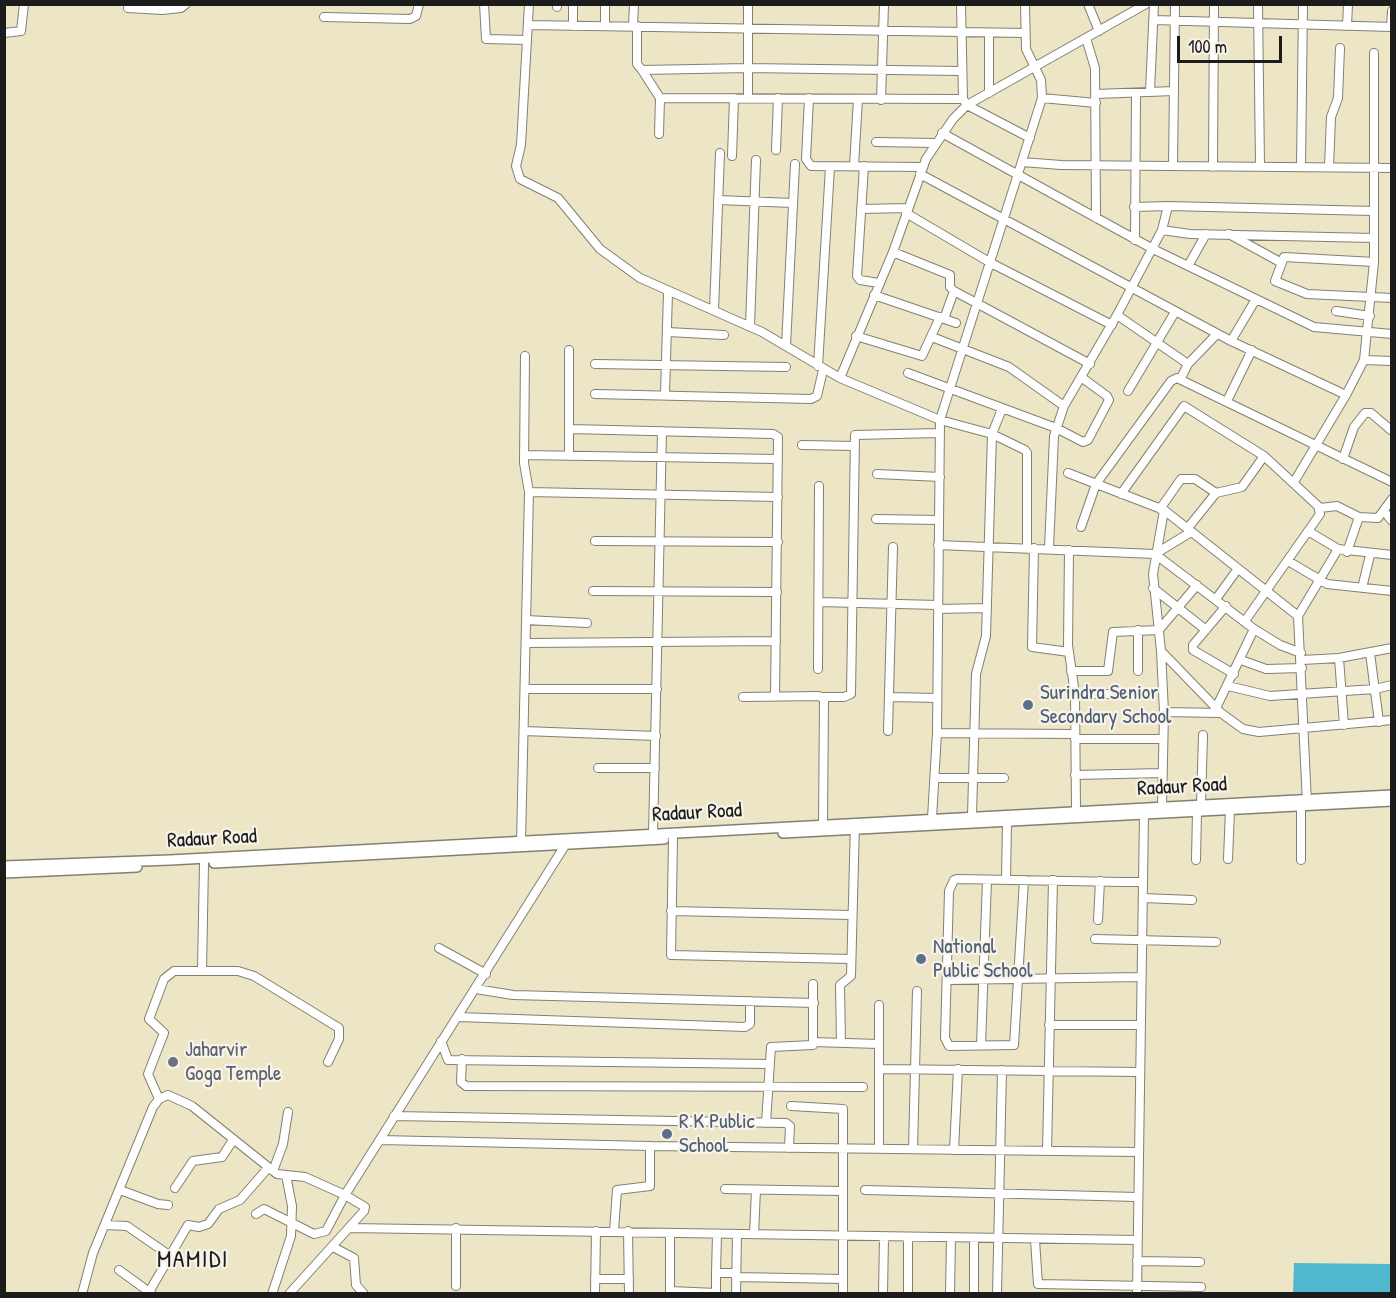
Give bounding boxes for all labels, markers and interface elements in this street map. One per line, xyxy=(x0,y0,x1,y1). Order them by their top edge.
scale bar xyxy=(1180,24,1285,62)
text: 100 m xyxy=(1188,34,1227,59)
place label: Surindra Senior Secondary School xyxy=(1040,680,1171,730)
marker: Surindra Senior Secondary School xyxy=(1021,698,1035,712)
street label: Radaur Road xyxy=(1136,772,1228,802)
street label: Radaur Road xyxy=(651,798,743,828)
street label: Radaur Road xyxy=(166,824,258,854)
place label: National Public School xyxy=(933,934,1033,984)
marker: National Public School xyxy=(914,952,928,966)
place label: Jaharvir Goga Temple xyxy=(185,1037,281,1087)
marker: Jaharvir Goga Temple xyxy=(166,1055,180,1069)
place label: R K Public School xyxy=(679,1109,755,1159)
marker: R K Public School xyxy=(660,1127,674,1141)
district label: MAMIDI xyxy=(157,1247,229,1275)

